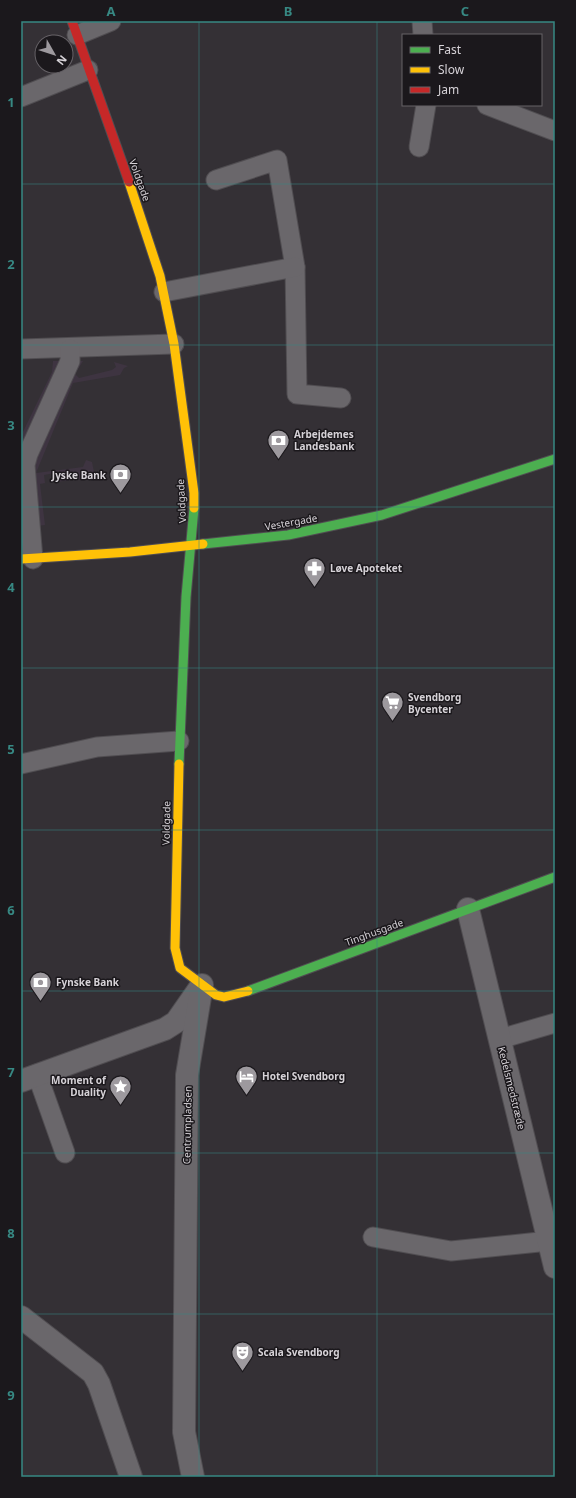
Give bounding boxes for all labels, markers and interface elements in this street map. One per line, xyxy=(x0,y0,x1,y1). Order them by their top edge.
text: A xyxy=(107,2,116,20)
text: B xyxy=(284,2,292,20)
text: C xyxy=(461,2,469,20)
north arrow xyxy=(34,34,74,74)
legend xyxy=(402,34,542,106)
text: Fast xyxy=(438,41,462,58)
text: N xyxy=(54,52,71,69)
text: Slow xyxy=(438,61,465,78)
text: Jam xyxy=(437,81,459,98)
text: 1 xyxy=(7,93,15,111)
street label: Voldgade xyxy=(126,157,154,203)
text: 2 xyxy=(7,255,15,273)
text: 3 xyxy=(7,416,15,434)
bank icon: Arbejdemes Landesbank xyxy=(266,427,292,460)
place label: Arbejdemes Landesbank xyxy=(294,427,355,453)
bank icon: Jyske Bank xyxy=(108,462,134,495)
place label: Jyske Bank xyxy=(51,468,107,482)
street label: Voldgade xyxy=(173,478,189,523)
street label: Vestergade xyxy=(264,510,319,534)
pharmacy icon: Løve Apoteket xyxy=(301,555,327,588)
place label: Løve Apoteket xyxy=(330,561,403,575)
text: 4 xyxy=(7,578,15,596)
supermarket icon: Svendborg Bycenter xyxy=(380,690,406,723)
place label: Svendborg Bycenter xyxy=(408,690,461,716)
text: 5 xyxy=(7,740,15,758)
street label: Voldgade xyxy=(159,800,173,845)
text: 6 xyxy=(7,901,15,919)
street label: Tinghusgade xyxy=(343,915,405,949)
bank icon: Fynske Bank xyxy=(27,969,53,1002)
place label: Fynske Bank xyxy=(56,975,120,989)
street label: Kedelsmedstræde xyxy=(495,1045,529,1131)
text: 7 xyxy=(7,1063,15,1081)
hotel icon: Hotel Svendborg xyxy=(234,1063,260,1096)
place label: Hotel Svendborg xyxy=(262,1069,345,1083)
place label: Moment of Duality xyxy=(51,1073,107,1099)
place icon: Moment of Duality xyxy=(108,1073,134,1106)
street label: Centrumpladsen xyxy=(179,1086,195,1164)
text: 8 xyxy=(7,1224,15,1242)
theatre icon: Scala Svendborg xyxy=(229,1339,255,1372)
place label: Scala Svendborg xyxy=(258,1345,340,1359)
text: 9 xyxy=(7,1386,15,1404)

